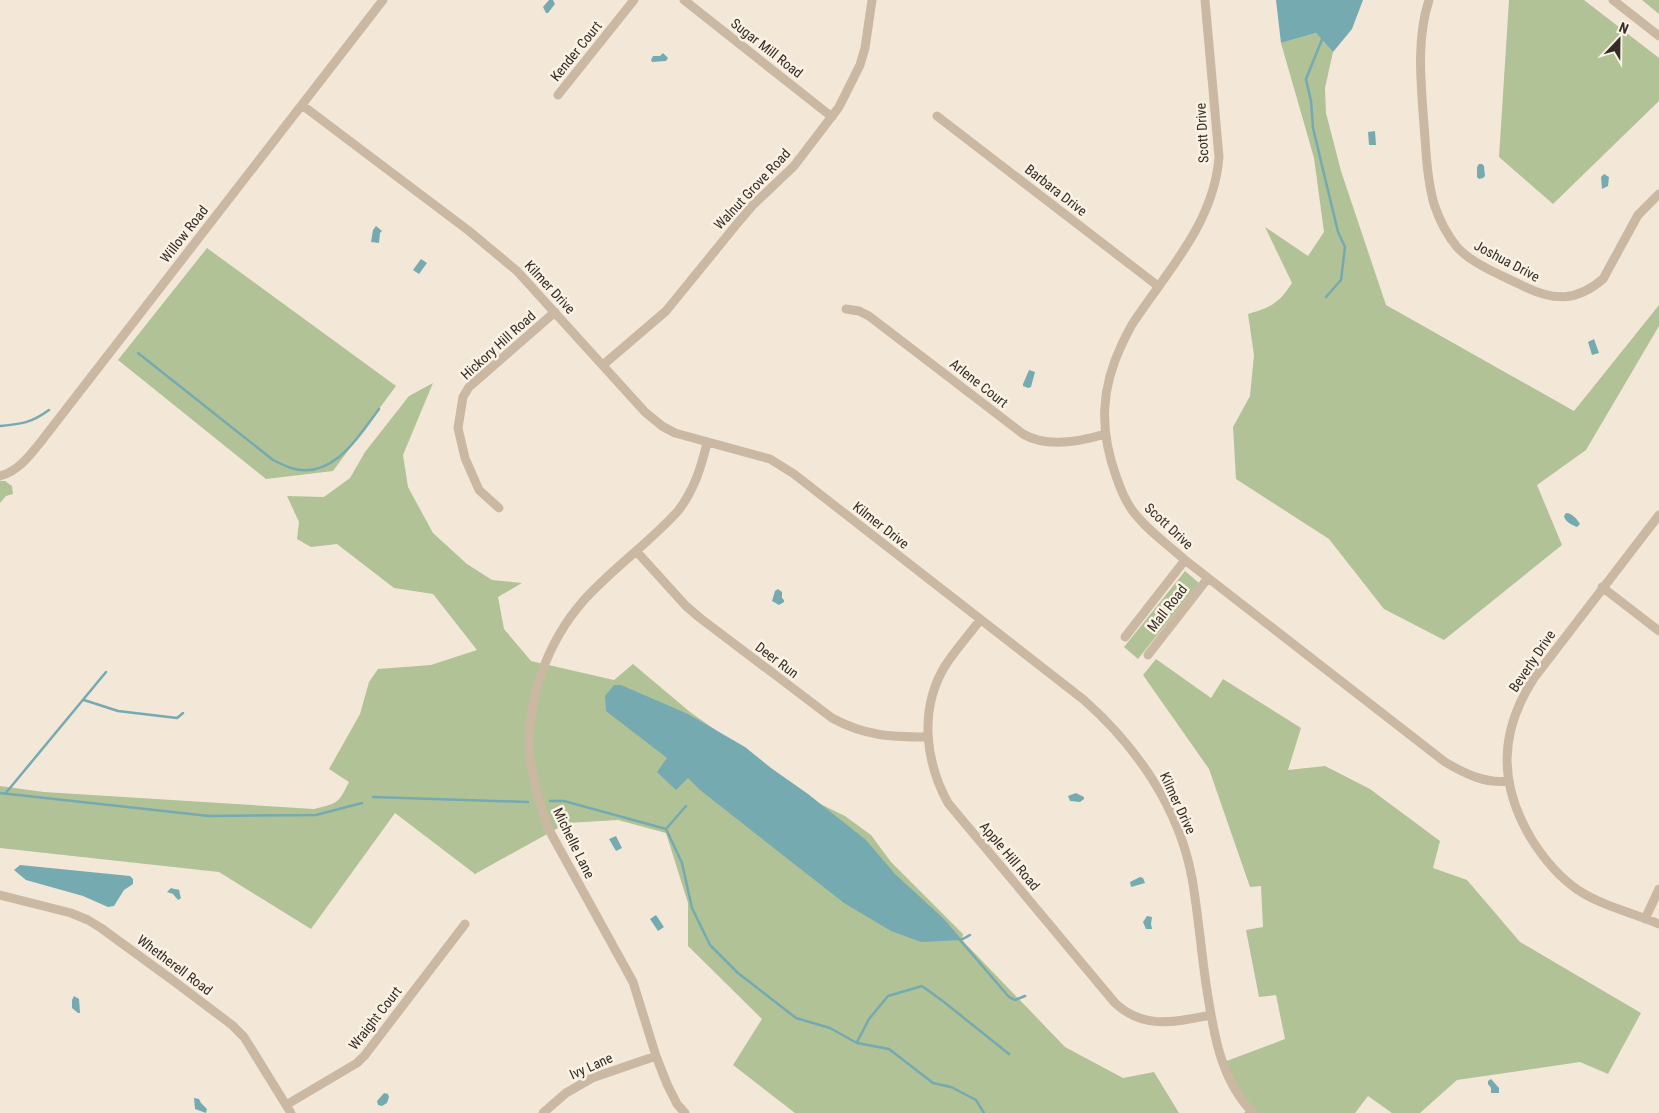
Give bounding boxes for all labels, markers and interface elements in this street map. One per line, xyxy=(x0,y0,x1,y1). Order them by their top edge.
street label: Sugar Mill Road xyxy=(728,15,806,81)
north arrow xyxy=(1594,15,1644,65)
street label: Kender Court xyxy=(547,18,605,84)
text: N xyxy=(1617,19,1631,37)
street label: Scott Drive xyxy=(1192,102,1212,163)
street label: Walnut Grove Road xyxy=(711,145,793,233)
street label: Barbara Drive xyxy=(1022,161,1090,219)
street label: Willow Road xyxy=(157,202,211,266)
street label: Joshua Drive xyxy=(1472,237,1543,285)
street label: Kilmer Drive xyxy=(521,257,579,317)
street label: Hickory Hill Road xyxy=(457,307,539,383)
street label: Arlene Court xyxy=(947,355,1011,411)
street label: Kilmer Drive xyxy=(850,498,912,552)
street label: Scott Drive xyxy=(1142,500,1197,553)
street label: Mall Road xyxy=(1144,581,1190,635)
street label: Beverly Drive xyxy=(1506,627,1559,695)
street label: Deer Run xyxy=(752,639,802,681)
street label: Kilmer Drive xyxy=(1157,769,1200,837)
street label: Michelle Lane xyxy=(550,805,598,881)
street label: Apple Hill Road xyxy=(977,818,1043,894)
street label: Whetherell Road xyxy=(134,932,216,998)
street label: Wraight Court xyxy=(345,983,405,1053)
street label: Ivy Lane xyxy=(567,1049,615,1083)

